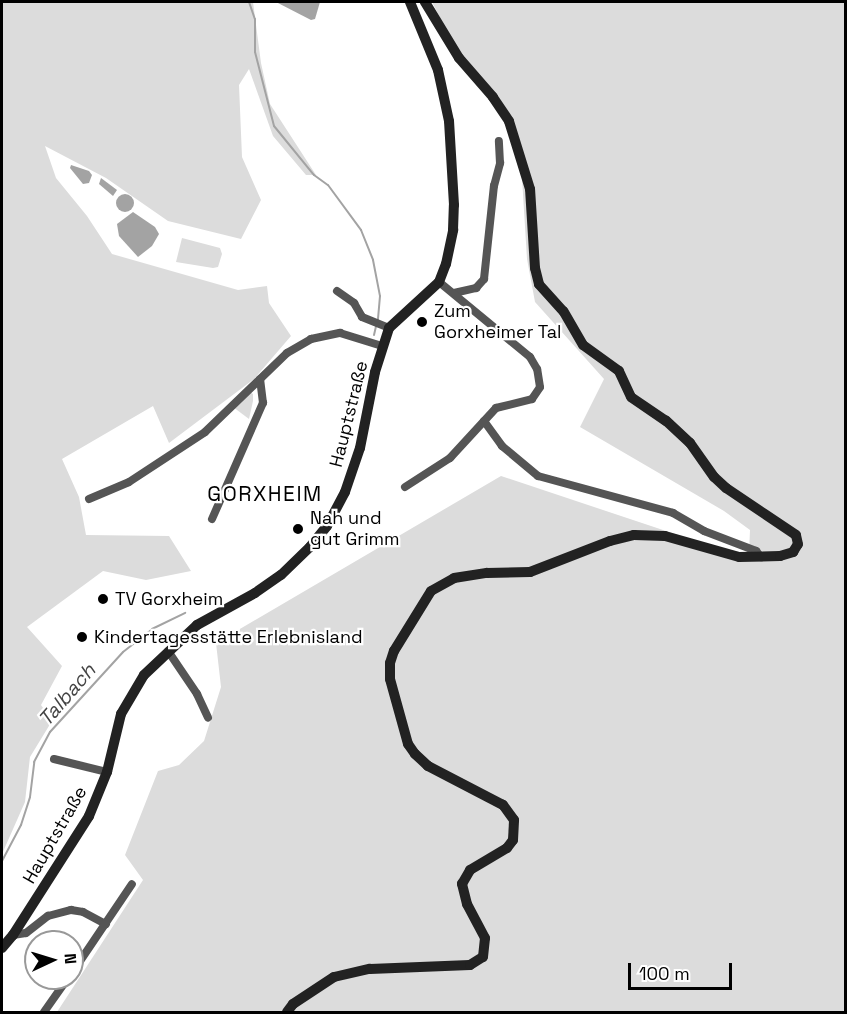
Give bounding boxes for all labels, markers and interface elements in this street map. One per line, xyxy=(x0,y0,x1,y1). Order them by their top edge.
place label: Zum Gorxheimer Tal xyxy=(434,301,562,344)
marker: Zum Gorxheimer Tal xyxy=(415,315,429,329)
street label: Hauptstraße xyxy=(325,359,373,469)
district label: GORXHEIM xyxy=(207,481,323,507)
place label: Nah und gut Grimm xyxy=(310,508,400,550)
marker: Nah und gut Grimm xyxy=(291,522,305,536)
place label: TV Gorxheim xyxy=(115,588,223,610)
marker: TV Gorxheim xyxy=(96,592,110,606)
place label: Kindertagesstätte Erlebnisland xyxy=(94,626,363,648)
marker: Kindertagesstätte Erlebnisland xyxy=(75,630,89,644)
water label: Talbach xyxy=(33,659,101,731)
street label: Hauptstraße xyxy=(18,782,92,888)
north arrow xyxy=(24,930,84,990)
scale bar xyxy=(631,951,734,989)
text: N xyxy=(60,953,81,965)
text: 100 m xyxy=(639,962,690,985)

